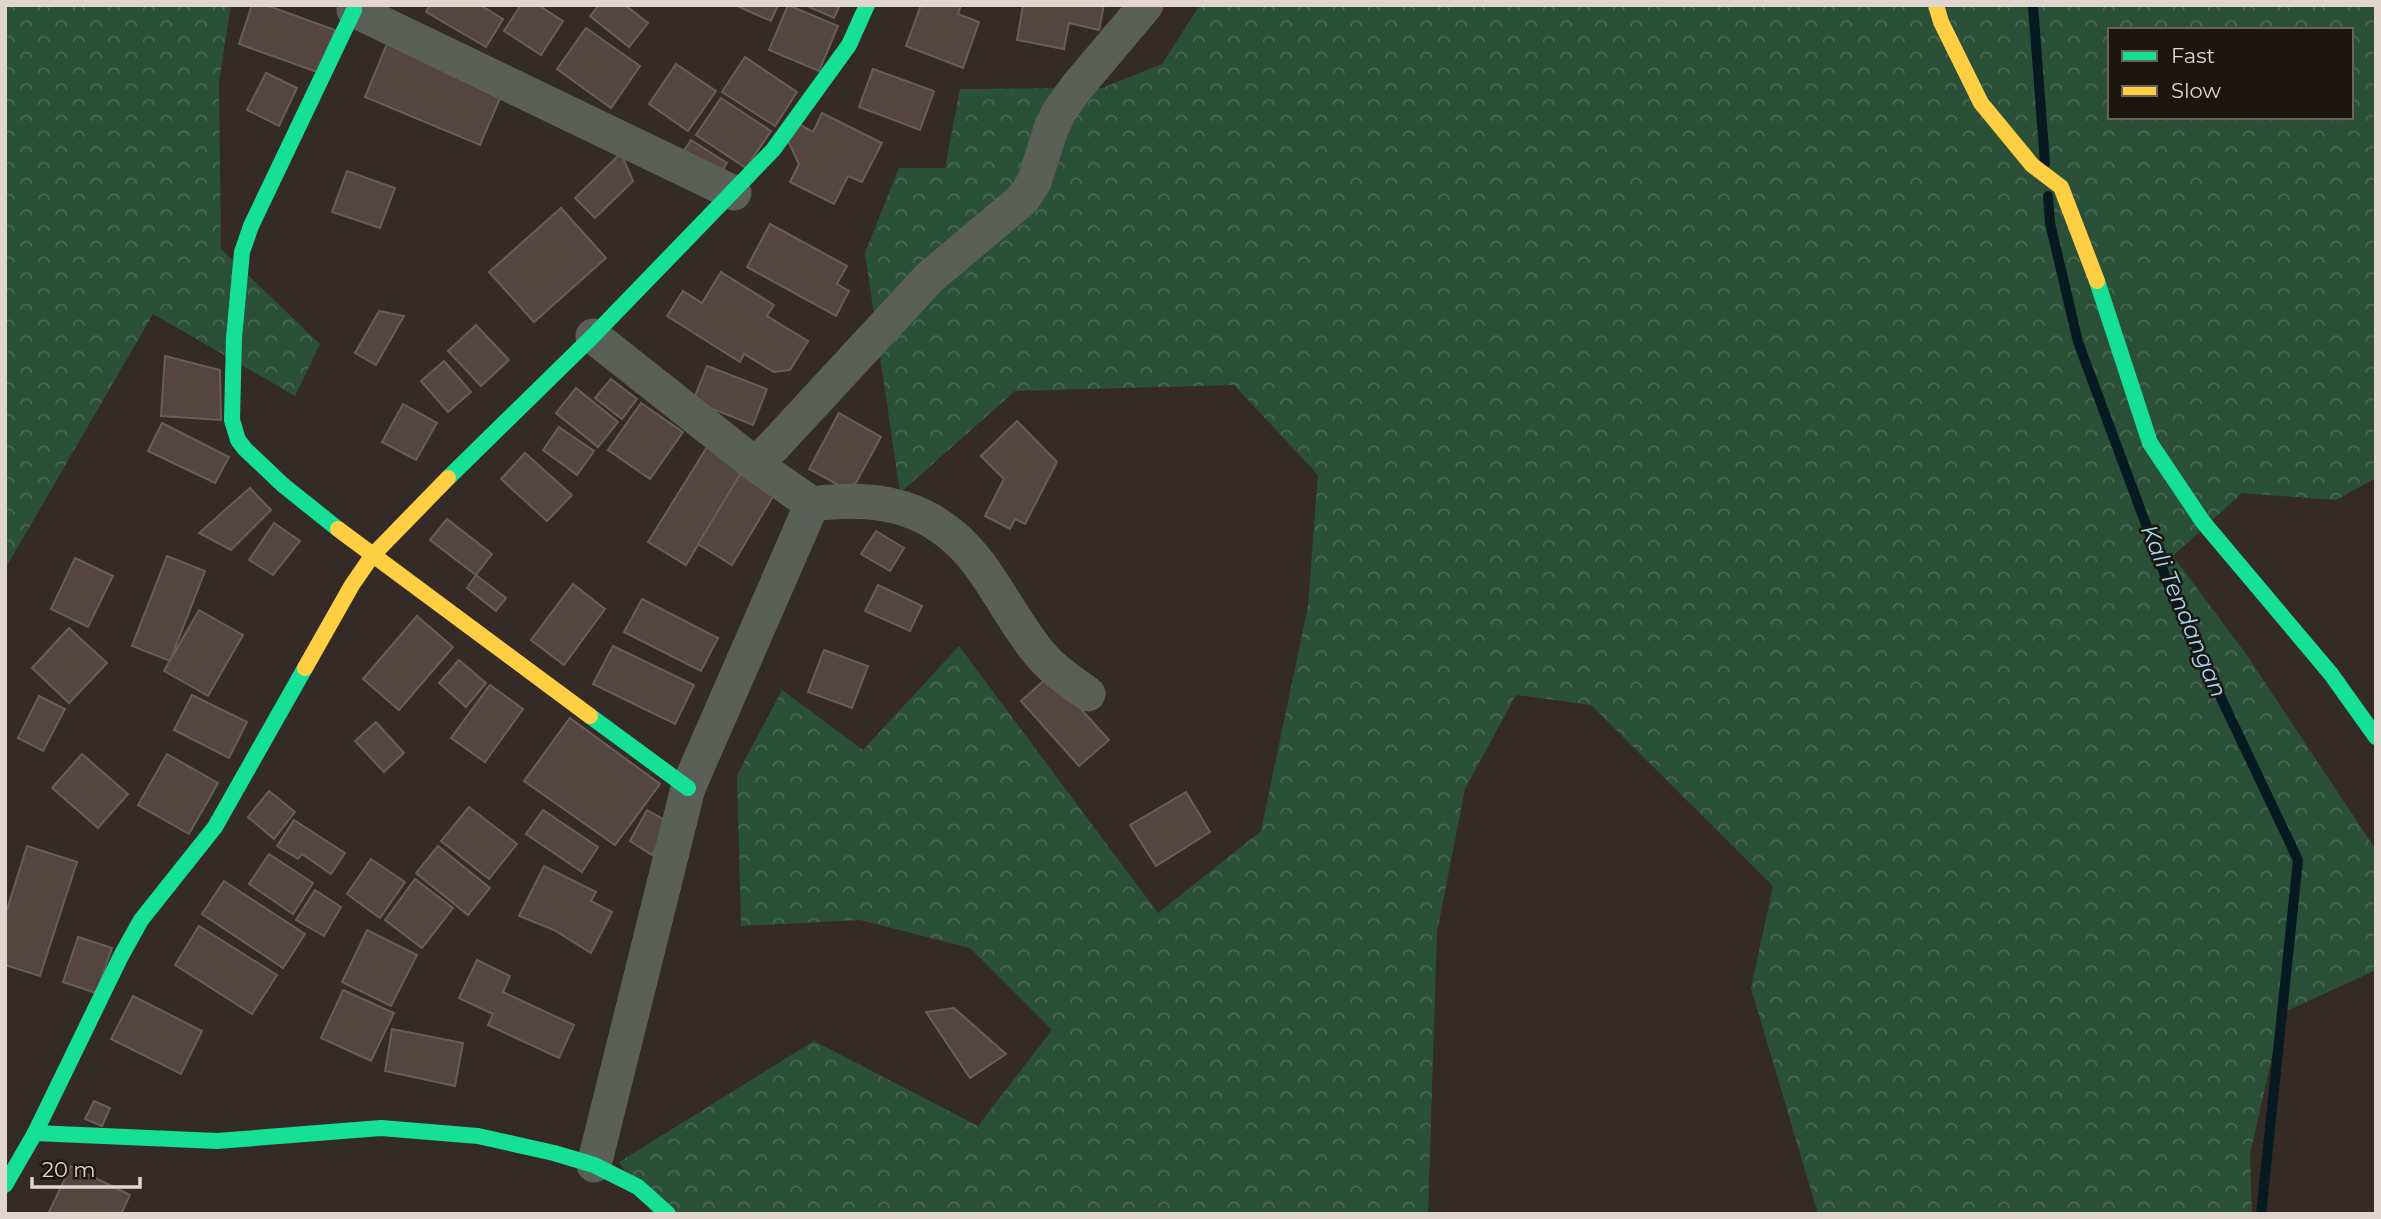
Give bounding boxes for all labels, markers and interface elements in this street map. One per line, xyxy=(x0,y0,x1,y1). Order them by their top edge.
legend xyxy=(2108,28,2353,119)
text: Fast xyxy=(2171,43,2215,68)
text: Slow xyxy=(2171,78,2221,103)
water label: Kali Tendangan xyxy=(2135,520,2233,702)
scale bar xyxy=(32,1146,140,1190)
text: 20 m xyxy=(42,1157,96,1182)

